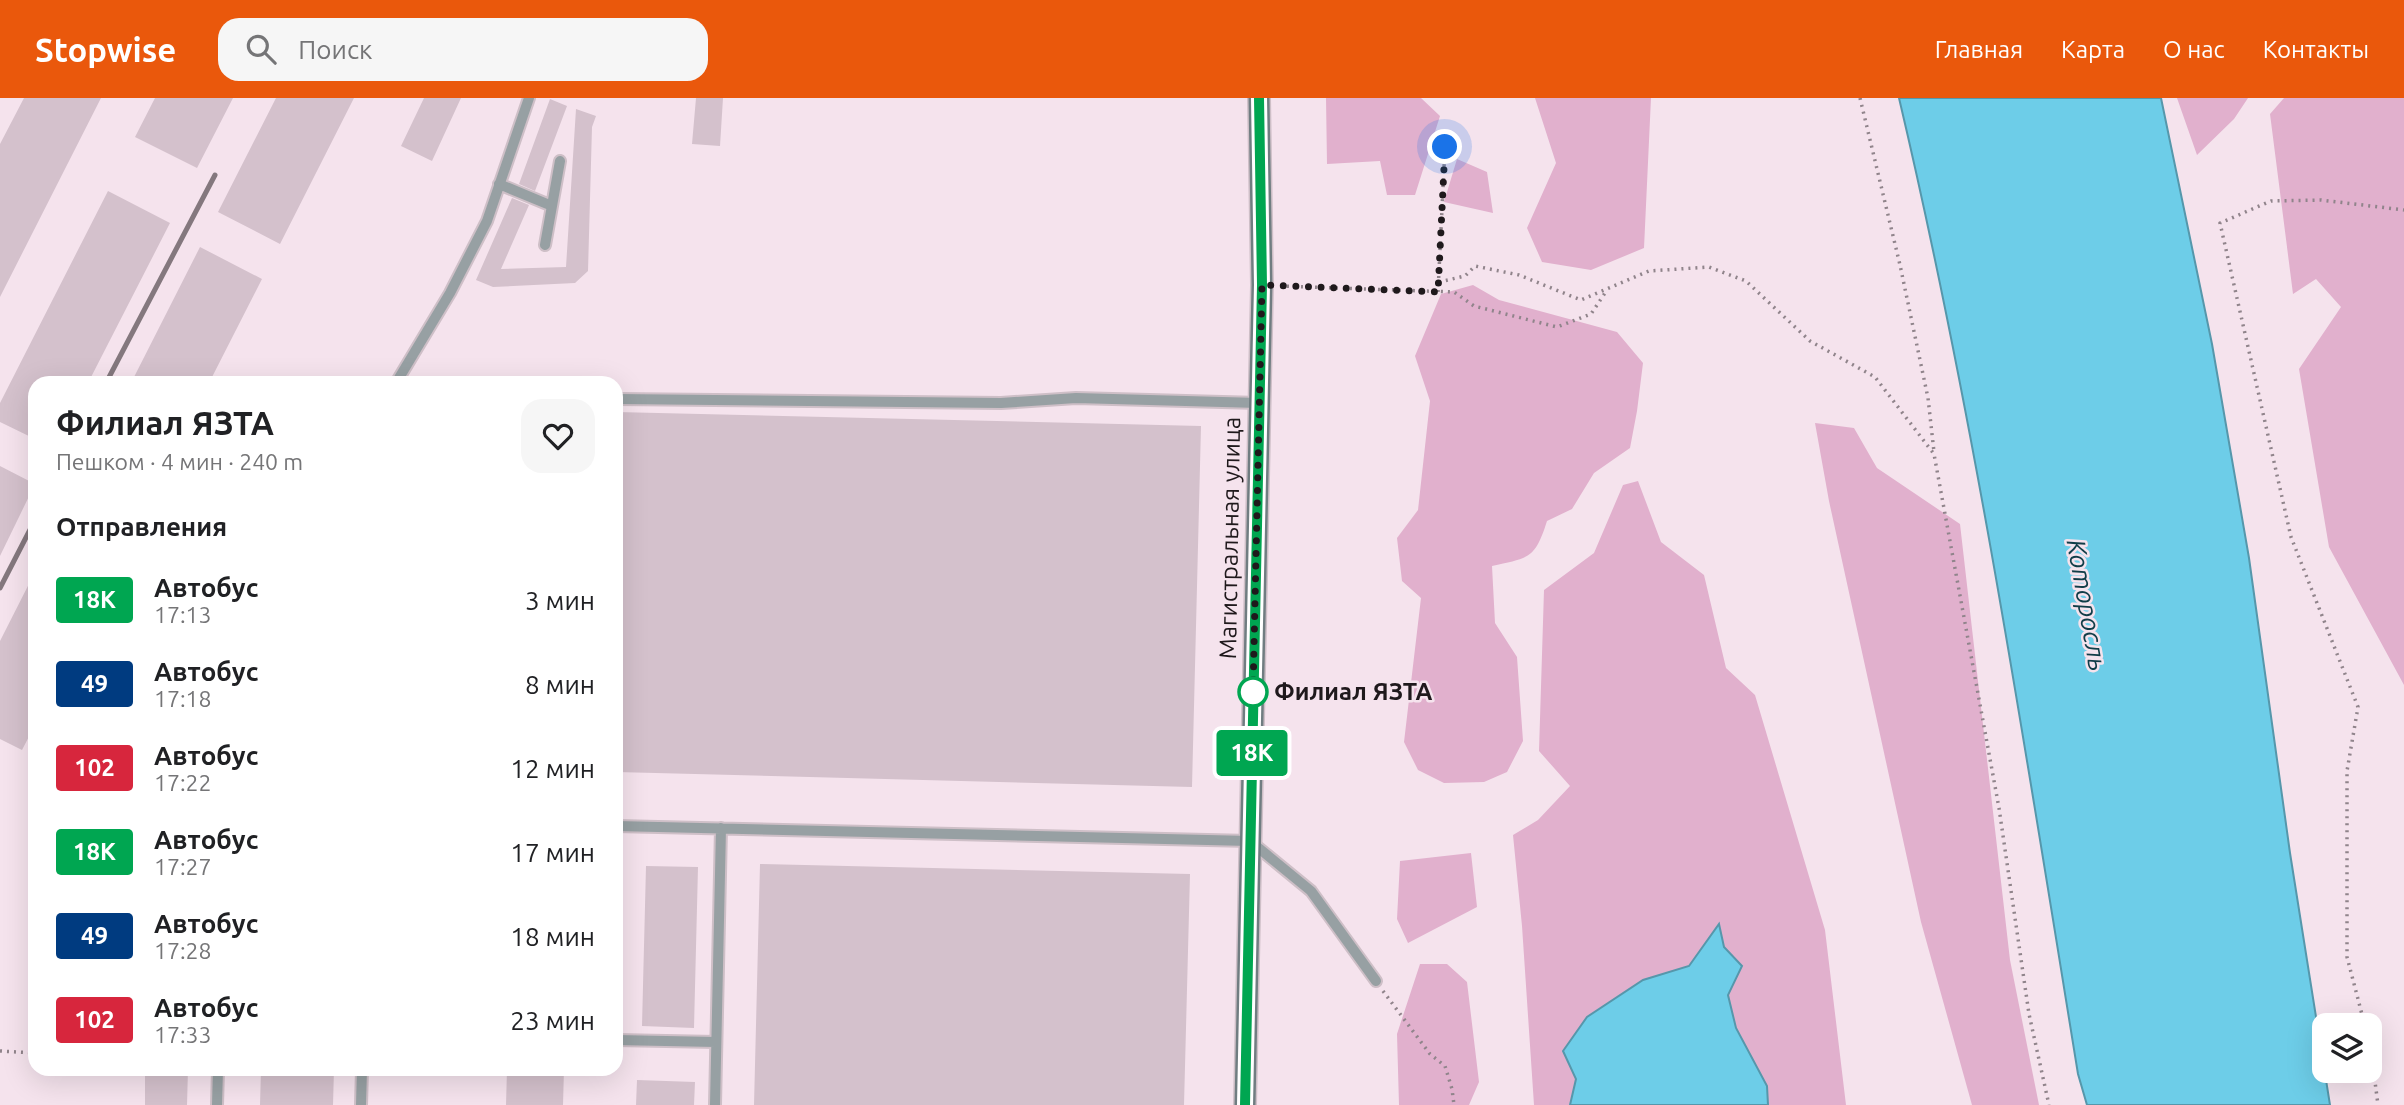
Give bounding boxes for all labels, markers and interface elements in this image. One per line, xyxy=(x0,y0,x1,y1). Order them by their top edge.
search box xyxy=(218,18,708,81)
icon: search xyxy=(242,30,280,68)
text: Stopwise xyxy=(35,31,176,68)
text: Поиск xyxy=(298,35,372,64)
text: Главная xyxy=(1935,36,2023,63)
text: Карта xyxy=(2061,36,2125,63)
text: О нас xyxy=(2163,36,2225,63)
text: Контакты xyxy=(2263,36,2369,63)
your location xyxy=(1427,129,1462,164)
button: heart xyxy=(521,399,595,473)
text: Филиал ЯЗТА xyxy=(56,404,274,441)
street label: Магистральная улица xyxy=(1214,417,1245,659)
text: Пешком · 4 мин · 240 m xyxy=(56,449,303,474)
text: Отправления xyxy=(56,512,227,541)
water label: Которосль xyxy=(2062,537,2113,673)
text: Автобус xyxy=(154,573,258,602)
text: 18К xyxy=(73,586,116,613)
text: 3 мин xyxy=(525,586,595,615)
text: 17:13 xyxy=(154,602,212,627)
text: Автобус xyxy=(154,657,258,686)
text: 49 xyxy=(81,670,108,697)
text: 8 мин xyxy=(525,670,595,699)
marker: Филиал ЯЗТА xyxy=(1238,677,1268,707)
place label: Филиал ЯЗТА xyxy=(1274,678,1433,705)
text: 17:18 xyxy=(154,686,212,711)
line badge: 18К xyxy=(1212,730,1292,776)
text: 18К xyxy=(1230,739,1274,766)
text: Автобус xyxy=(154,741,258,770)
text: 102 xyxy=(74,754,115,781)
text: 12 мин xyxy=(510,754,595,783)
text: 17:22 xyxy=(154,770,212,795)
text: Автобус xyxy=(154,825,258,854)
text: 18К xyxy=(73,838,116,865)
text: 17 мин xyxy=(510,838,595,867)
text: 17:27 xyxy=(154,854,212,879)
text: Автобус xyxy=(154,909,258,938)
text: 49 xyxy=(81,922,108,949)
text: 18 мин xyxy=(510,922,595,951)
text: 17:28 xyxy=(154,938,212,963)
text: Автобус xyxy=(154,993,258,1022)
text: 102 xyxy=(74,1006,115,1033)
text: 23 мин xyxy=(510,1006,595,1035)
map controls xyxy=(2312,1013,2382,1083)
button: layers xyxy=(2312,1013,2382,1083)
text: 17:33 xyxy=(154,1022,212,1047)

